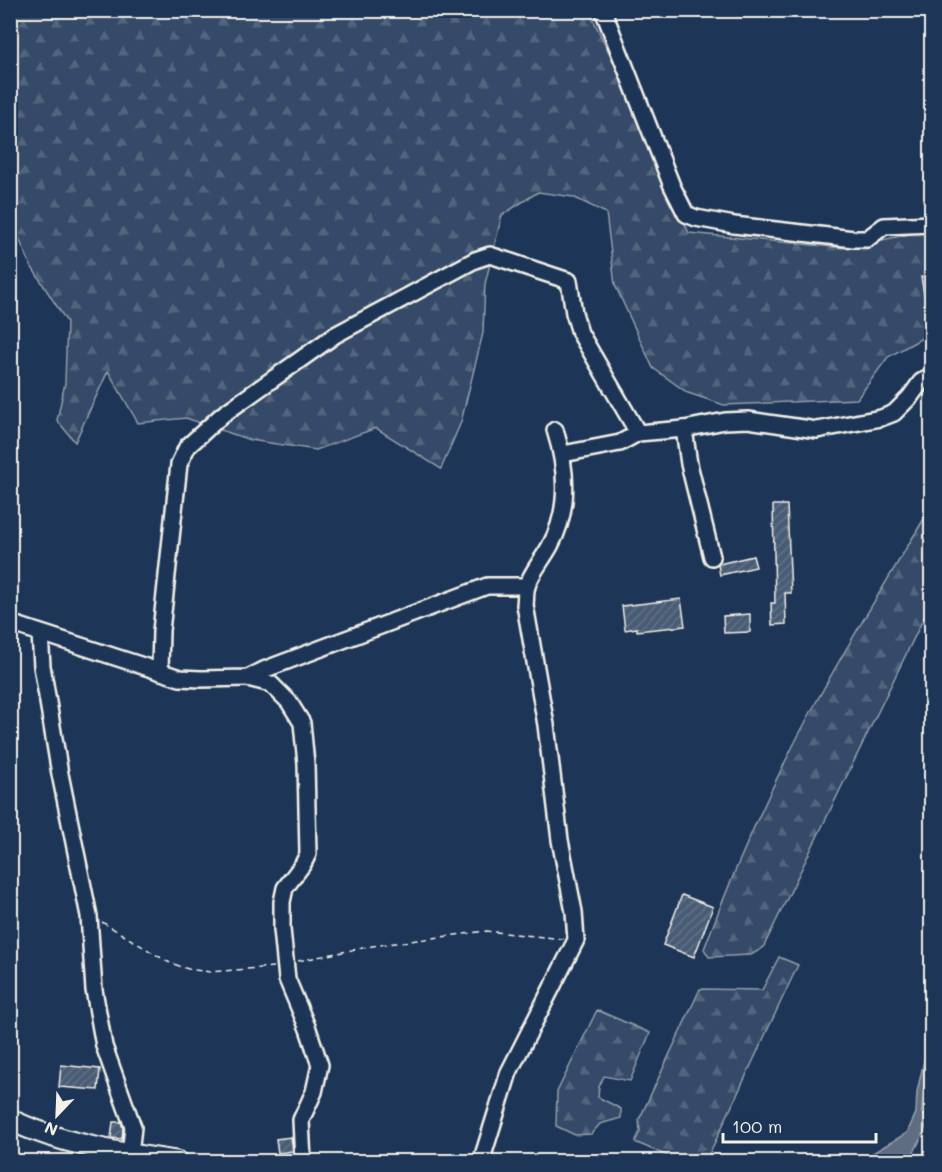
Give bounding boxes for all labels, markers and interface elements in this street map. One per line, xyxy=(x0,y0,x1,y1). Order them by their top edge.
north arrow xyxy=(27,1085,87,1145)
scale bar xyxy=(723,1106,876,1144)
text: 100 m xyxy=(732,1114,782,1138)
text: N xyxy=(41,1117,61,1141)

